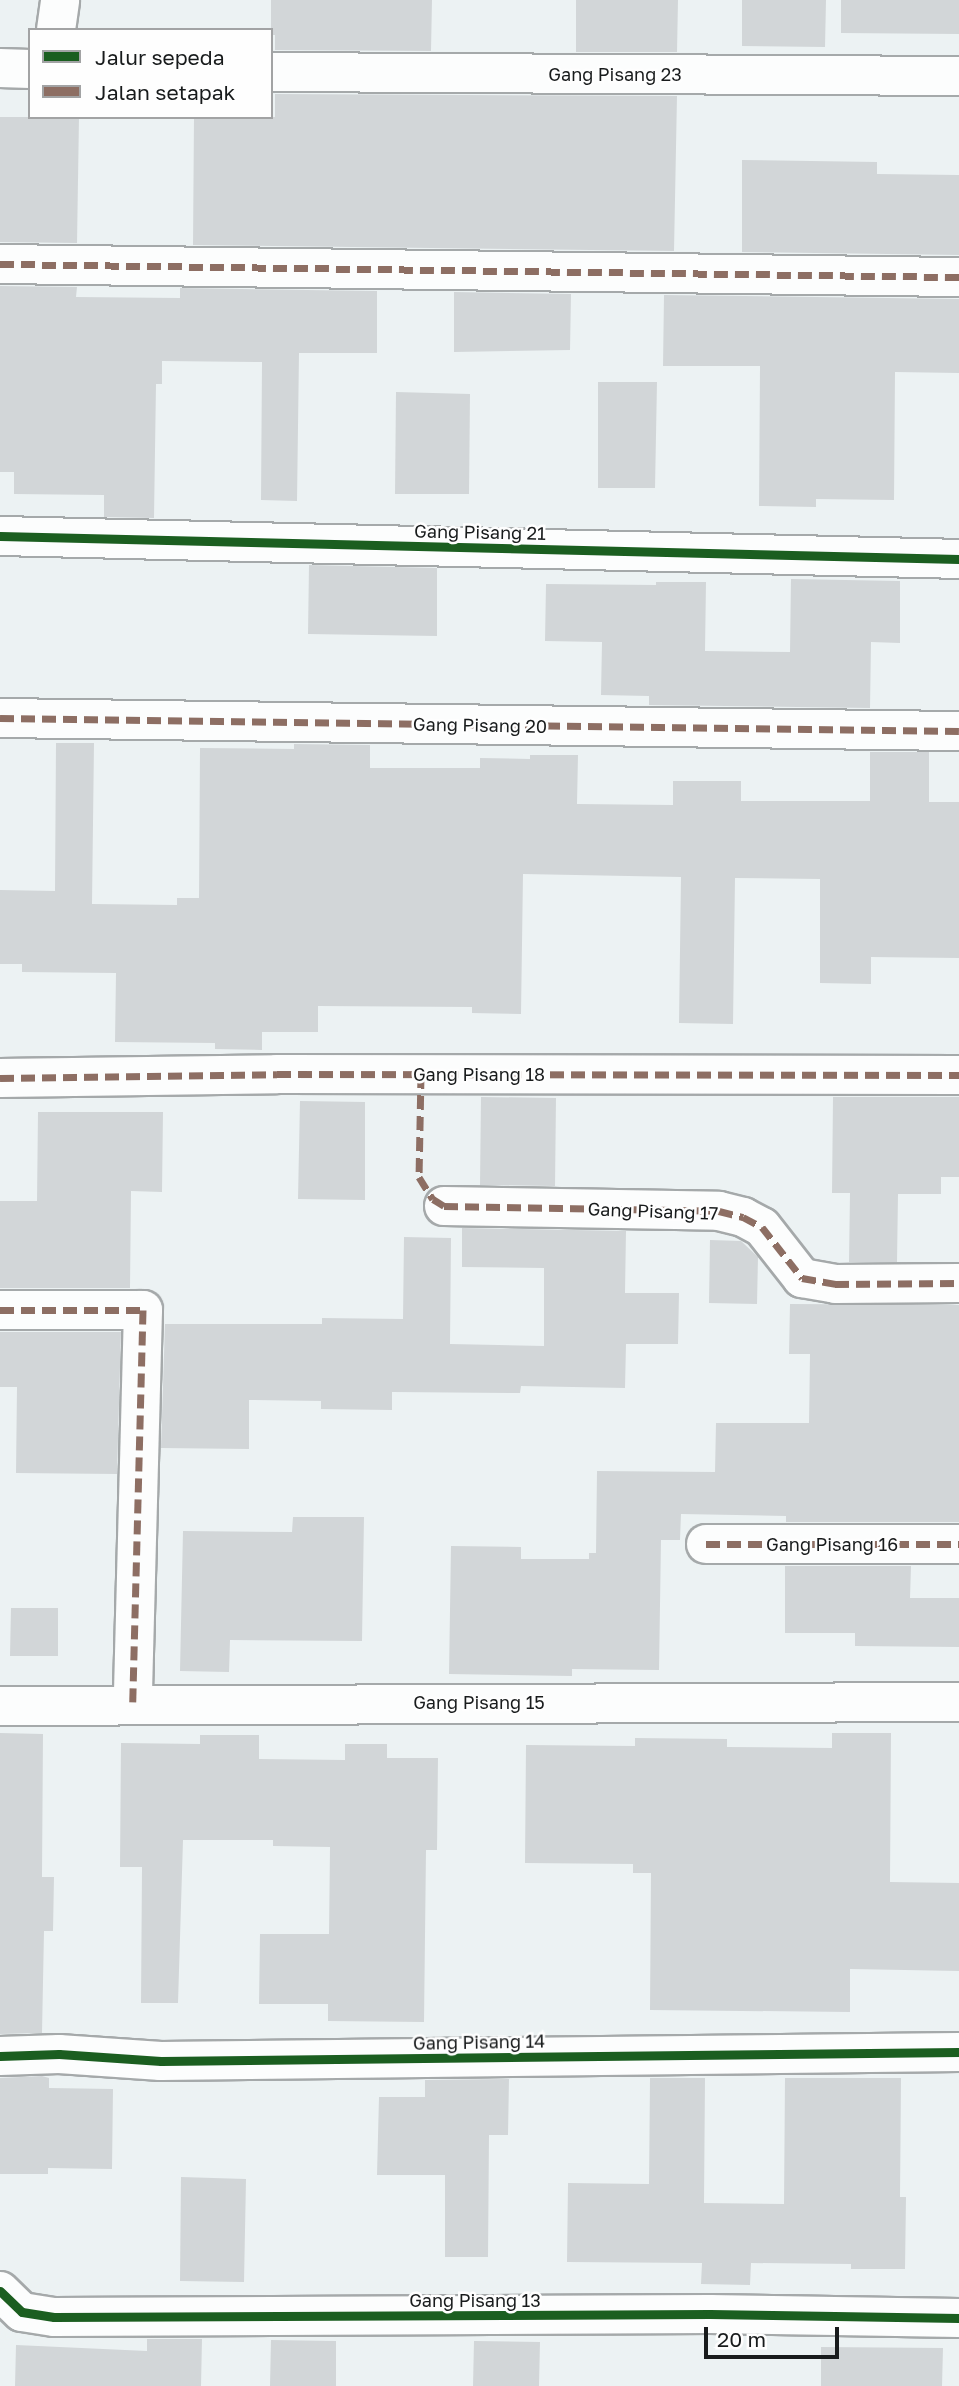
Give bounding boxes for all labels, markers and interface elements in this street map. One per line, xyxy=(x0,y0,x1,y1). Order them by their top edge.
legend xyxy=(28,28,273,119)
text: Jalur sepeda xyxy=(95,44,225,70)
street label: Gang Pisang 23 xyxy=(548,63,682,85)
text: Jalan setapak xyxy=(95,79,236,105)
street label: Gang Pisang 21 xyxy=(414,520,546,544)
street label: Gang Pisang 20 xyxy=(413,713,547,737)
street label: Gang Pisang 18 xyxy=(413,1063,545,1085)
street label: Gang Pisang 17 xyxy=(587,1198,719,1224)
street label: Gang Pisang 16 xyxy=(766,1533,898,1555)
street label: Gang Pisang 15 xyxy=(413,1691,545,1713)
street label: Gang Pisang 14 xyxy=(413,2030,545,2054)
street label: Gang Pisang 13 xyxy=(409,2289,541,2311)
scale bar xyxy=(707,2312,842,2356)
text: 20 m xyxy=(717,2326,766,2352)

